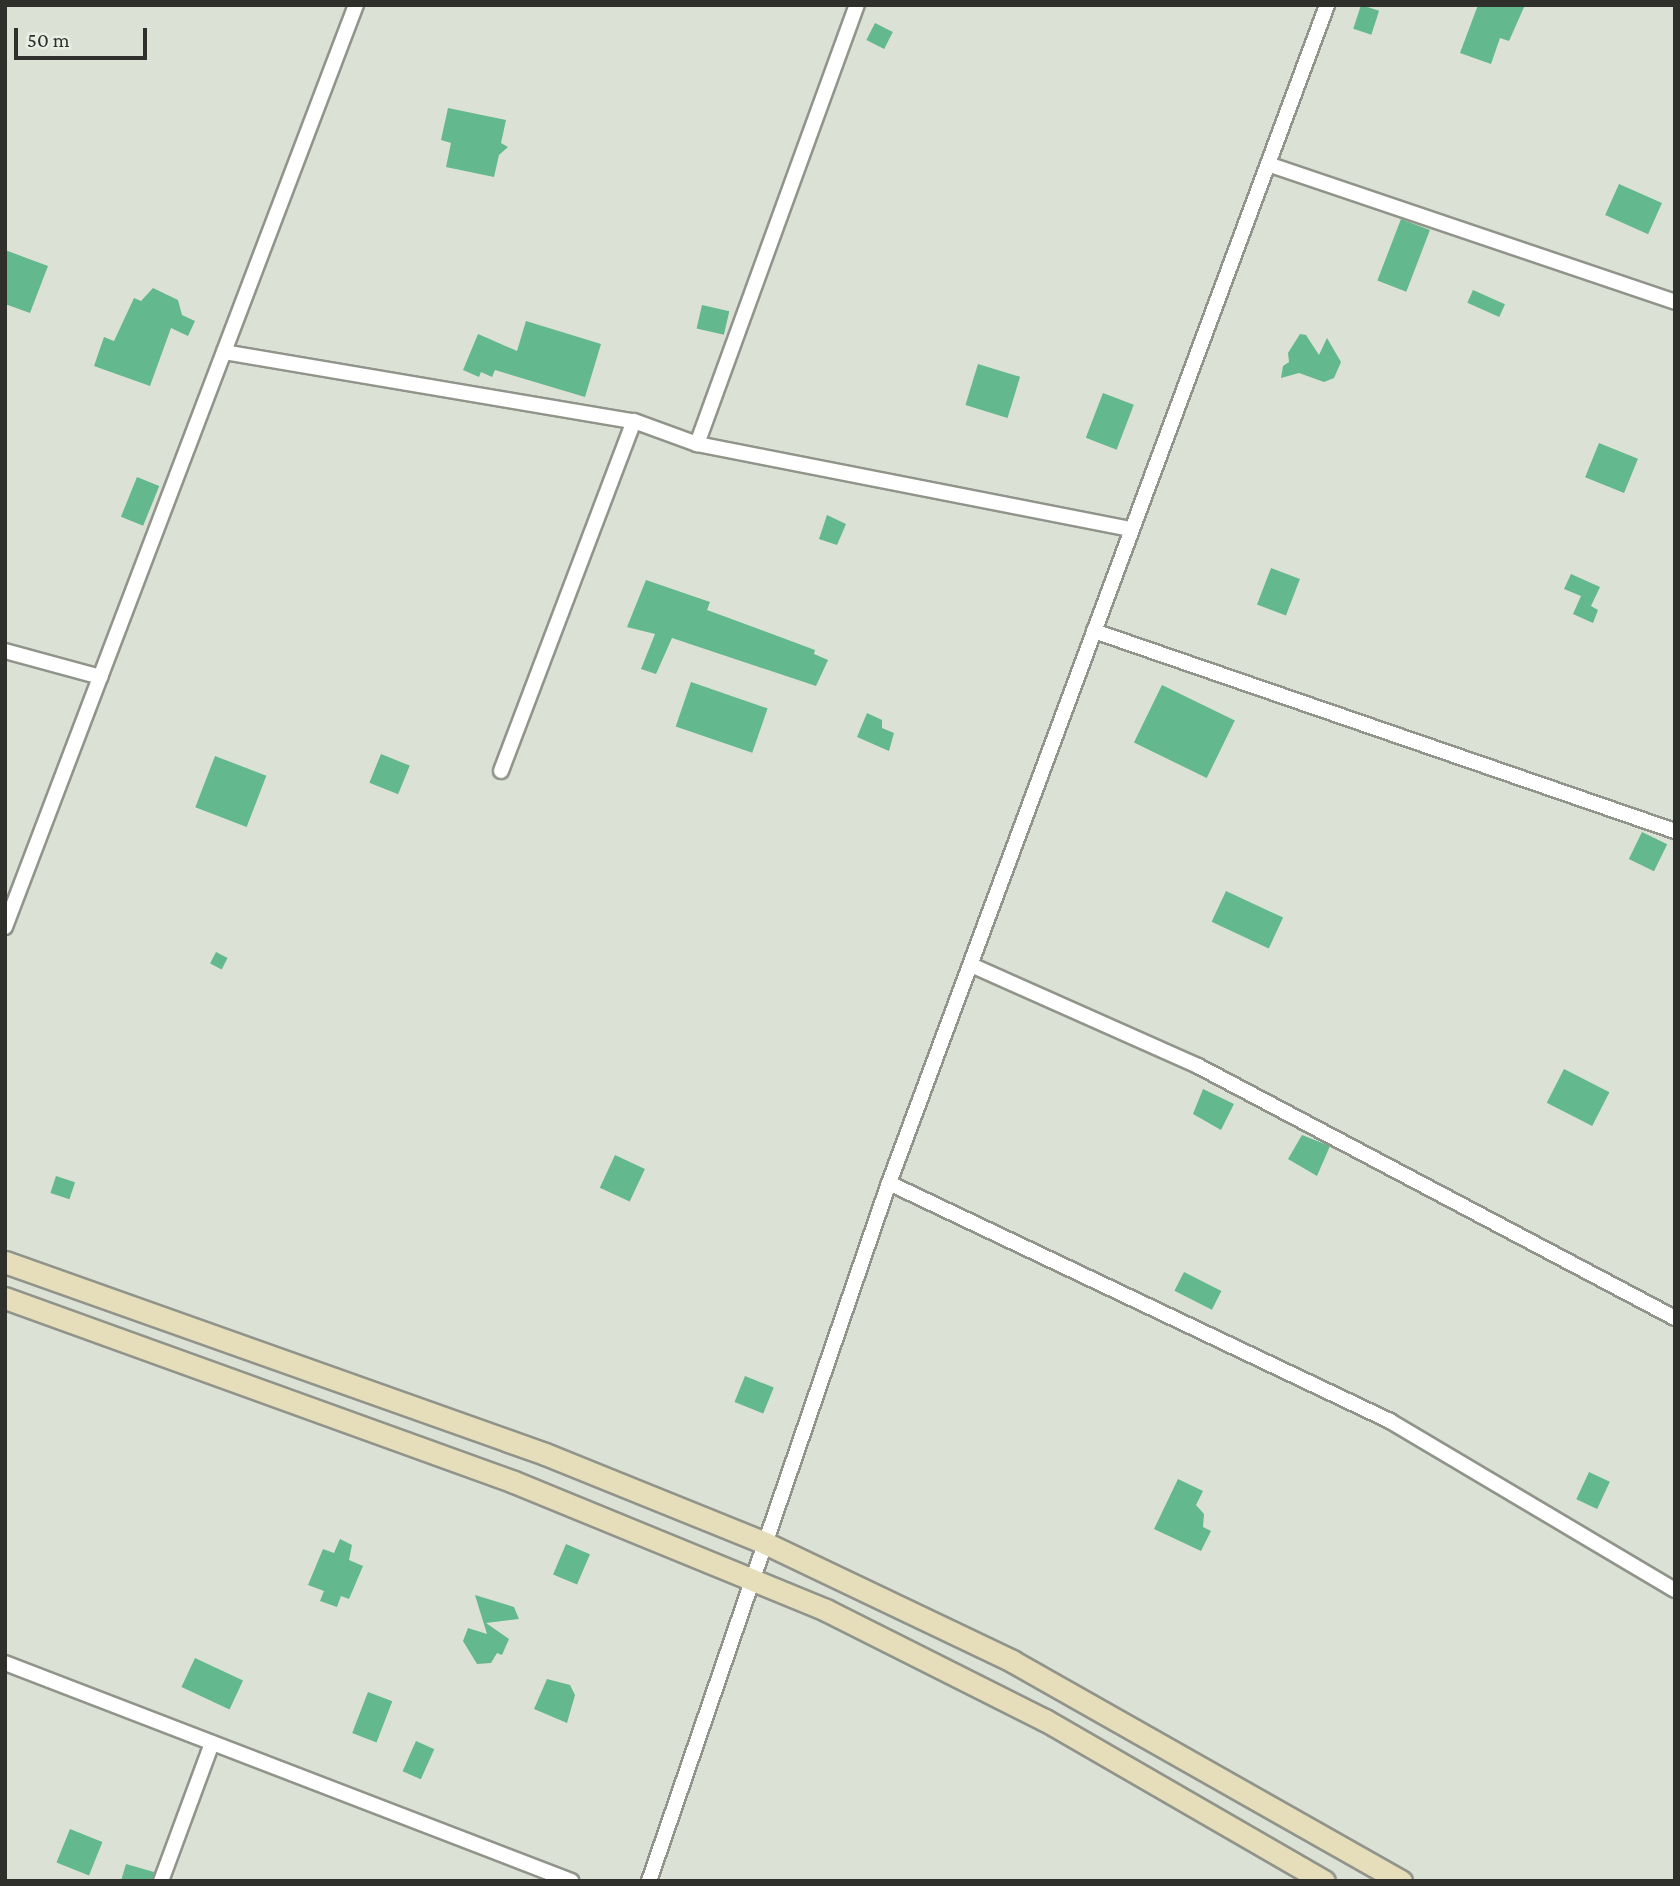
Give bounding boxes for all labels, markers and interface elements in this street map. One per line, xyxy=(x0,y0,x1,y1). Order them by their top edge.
scale bar xyxy=(18,14,150,58)
text: 50 m xyxy=(27,28,70,52)

